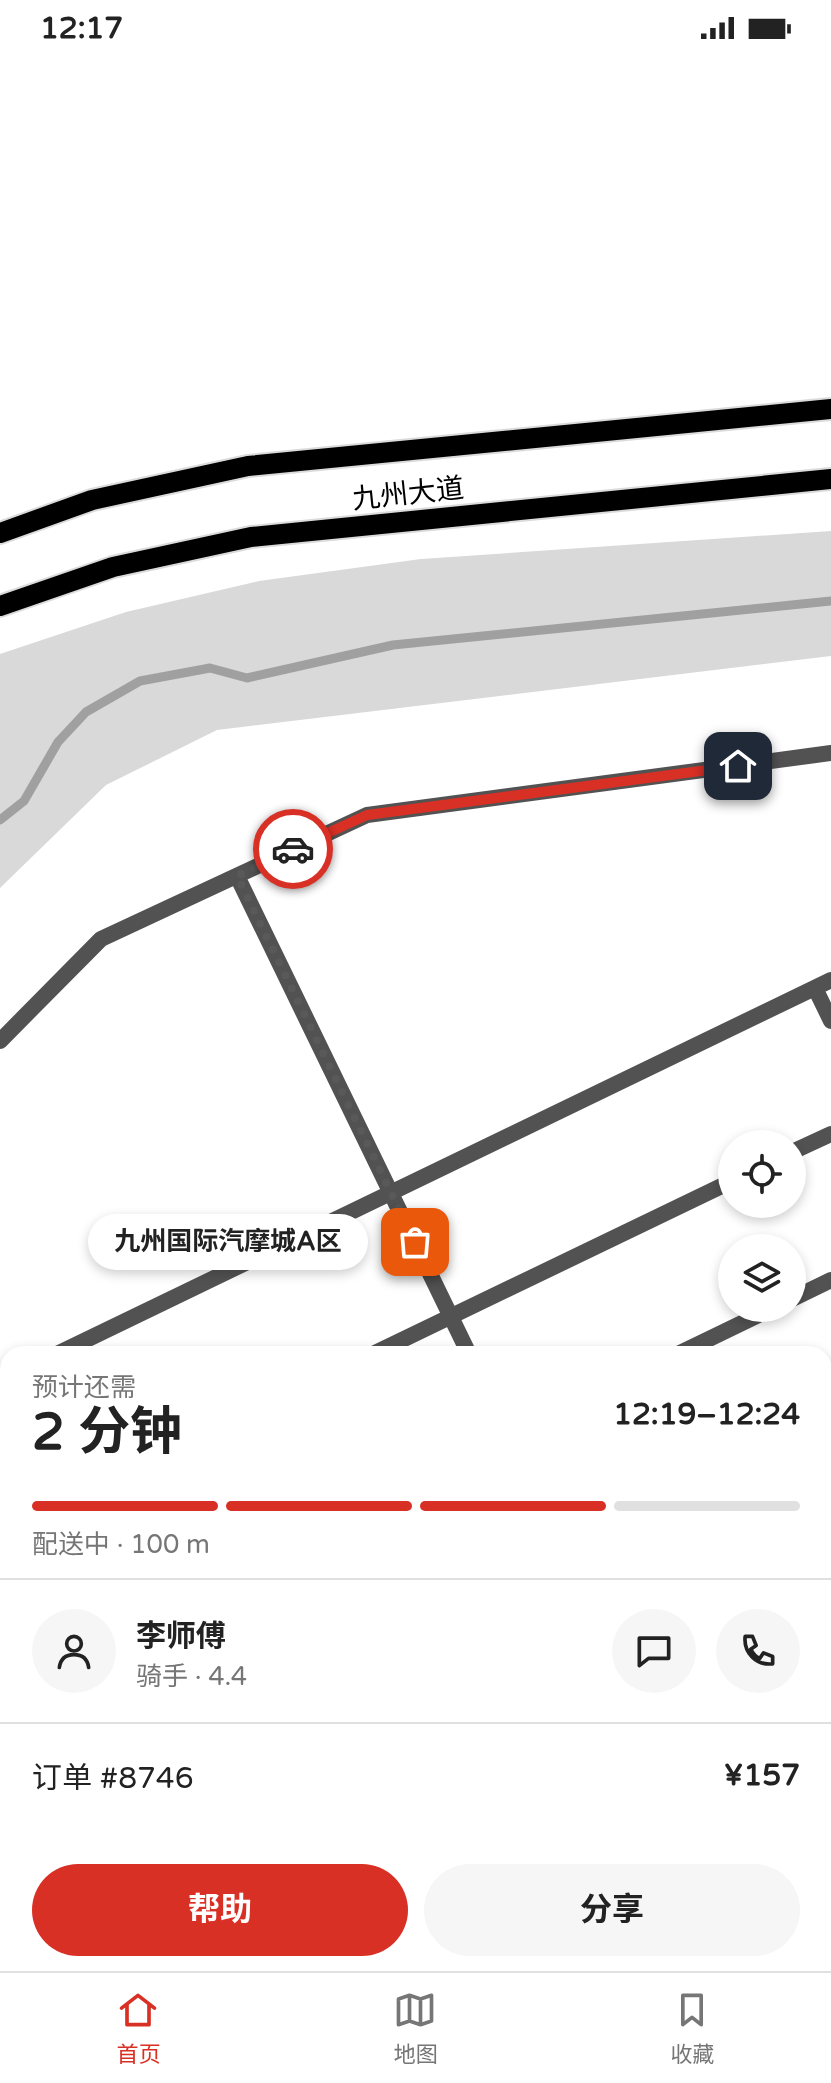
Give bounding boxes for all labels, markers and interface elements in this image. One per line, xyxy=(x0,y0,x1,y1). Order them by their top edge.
text: 12:17 xyxy=(40,10,123,47)
street label: 九州大道 xyxy=(351,471,466,517)
pin xyxy=(704,732,772,800)
icon: home xyxy=(716,744,760,788)
courier xyxy=(253,809,333,889)
icon: car xyxy=(271,827,315,871)
map controls xyxy=(718,1130,806,1322)
button: locate xyxy=(718,1130,806,1218)
pin xyxy=(381,1208,449,1276)
callout: 九州国际汽摩城A区 xyxy=(87,1214,367,1270)
icon: bag xyxy=(393,1220,437,1264)
text: 九州国际汽摩城A区 xyxy=(114,1226,342,1257)
button: layers xyxy=(718,1234,806,1322)
text: 预计还需 xyxy=(32,1372,136,1403)
text: 12:19–12:24 xyxy=(613,1396,800,1433)
text: 2 分钟 xyxy=(32,1401,182,1464)
text: 配送中 · 100 m xyxy=(32,1529,210,1560)
button: person xyxy=(32,1609,116,1693)
button: chat xyxy=(612,1609,696,1693)
button: phone xyxy=(716,1609,800,1693)
text: 李师傅 xyxy=(136,1618,226,1655)
text: 骑手 · 4.4 xyxy=(136,1661,247,1692)
text: ¥157 xyxy=(724,1757,800,1794)
text: 订单 #8746 xyxy=(32,1760,194,1797)
button: 帮助 xyxy=(32,1864,408,1956)
button: 分享 xyxy=(424,1864,800,1956)
tab: 首页 xyxy=(116,1988,161,2068)
tab: 地图 xyxy=(393,1988,438,2068)
tab: 收藏 xyxy=(670,1988,715,2068)

